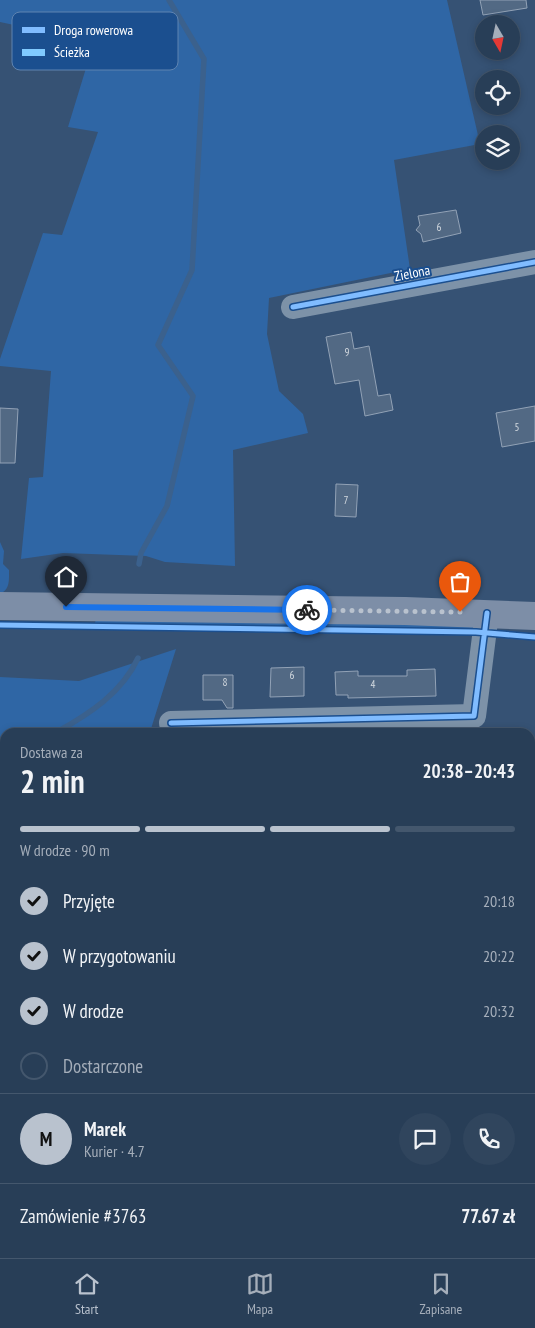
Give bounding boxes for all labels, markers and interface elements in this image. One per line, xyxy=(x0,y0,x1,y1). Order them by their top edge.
legend xyxy=(12,12,178,70)
north arrow xyxy=(475,15,520,60)
map controls xyxy=(475,15,520,170)
text: Droga rowerowa xyxy=(54,21,133,39)
text: Ścieżka xyxy=(54,43,90,61)
button: locate xyxy=(475,70,520,115)
button: layers xyxy=(475,125,520,170)
house number: 6 xyxy=(437,220,442,234)
street label: Zielona xyxy=(393,261,431,285)
house number: 9 xyxy=(345,345,350,359)
house number: 5 xyxy=(515,420,520,434)
house number: 7 xyxy=(344,493,349,507)
pin xyxy=(45,556,87,607)
pin xyxy=(439,561,481,612)
icon: home xyxy=(52,563,80,591)
icon: bag xyxy=(446,568,474,596)
courier xyxy=(282,585,332,635)
icon: bike xyxy=(293,596,321,624)
house number: 6 xyxy=(290,668,295,682)
house number: 8 xyxy=(223,675,228,689)
house number: 4 xyxy=(371,677,376,691)
text: Dostawa za xyxy=(20,742,83,762)
text: 20:38–20:43 xyxy=(422,759,515,783)
text: 2 min xyxy=(20,760,85,802)
text: W drodze · 90 m xyxy=(20,840,110,860)
icon: check xyxy=(20,887,48,915)
text: Przyjęte xyxy=(63,889,115,913)
text: 20:18 xyxy=(483,891,515,911)
icon: check xyxy=(20,942,48,970)
text: W przygotowaniu xyxy=(63,944,176,968)
text: 20:22 xyxy=(483,946,515,966)
icon: check xyxy=(20,997,48,1025)
text: W drodze xyxy=(63,999,124,1023)
text: 20:32 xyxy=(483,1001,515,1021)
text: Dostarczone xyxy=(63,1054,143,1078)
button: chat xyxy=(399,1113,451,1165)
button: phone xyxy=(463,1113,515,1165)
text: Marek xyxy=(84,1117,126,1141)
text: M xyxy=(40,1127,52,1151)
text: Kurier · 4.7 xyxy=(84,1141,145,1161)
text: Zamówienie #3763 xyxy=(20,1204,146,1228)
text: 77.67 zł xyxy=(461,1204,515,1228)
tab: Start xyxy=(73,1270,101,1318)
tab: Mapa xyxy=(246,1270,274,1318)
tab: Zapisane xyxy=(419,1270,462,1318)

